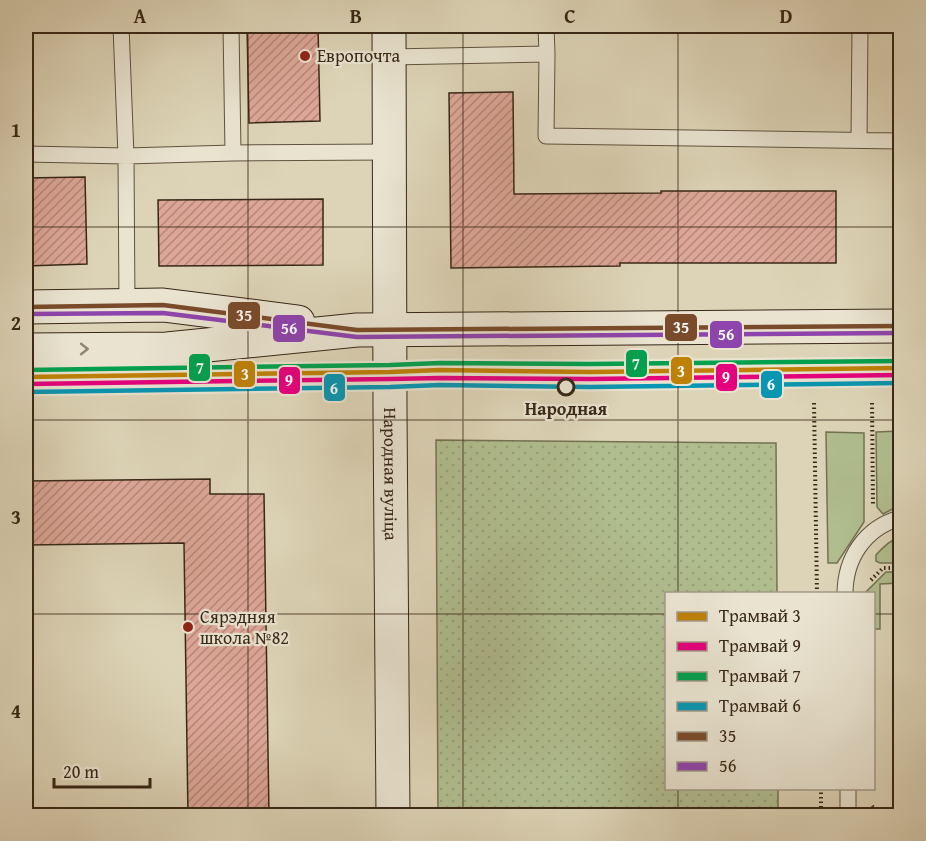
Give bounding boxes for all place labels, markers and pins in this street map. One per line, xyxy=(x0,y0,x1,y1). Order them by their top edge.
place label: Европочта xyxy=(317,42,400,69)
marker: Европочта xyxy=(298,49,312,63)
marker: Народная xyxy=(557,378,575,396)
place label: Народная xyxy=(525,395,608,422)
place label: Сярэдняя школа №82 xyxy=(200,603,289,651)
marker: Сярэдняя школа №82 xyxy=(181,620,195,634)

